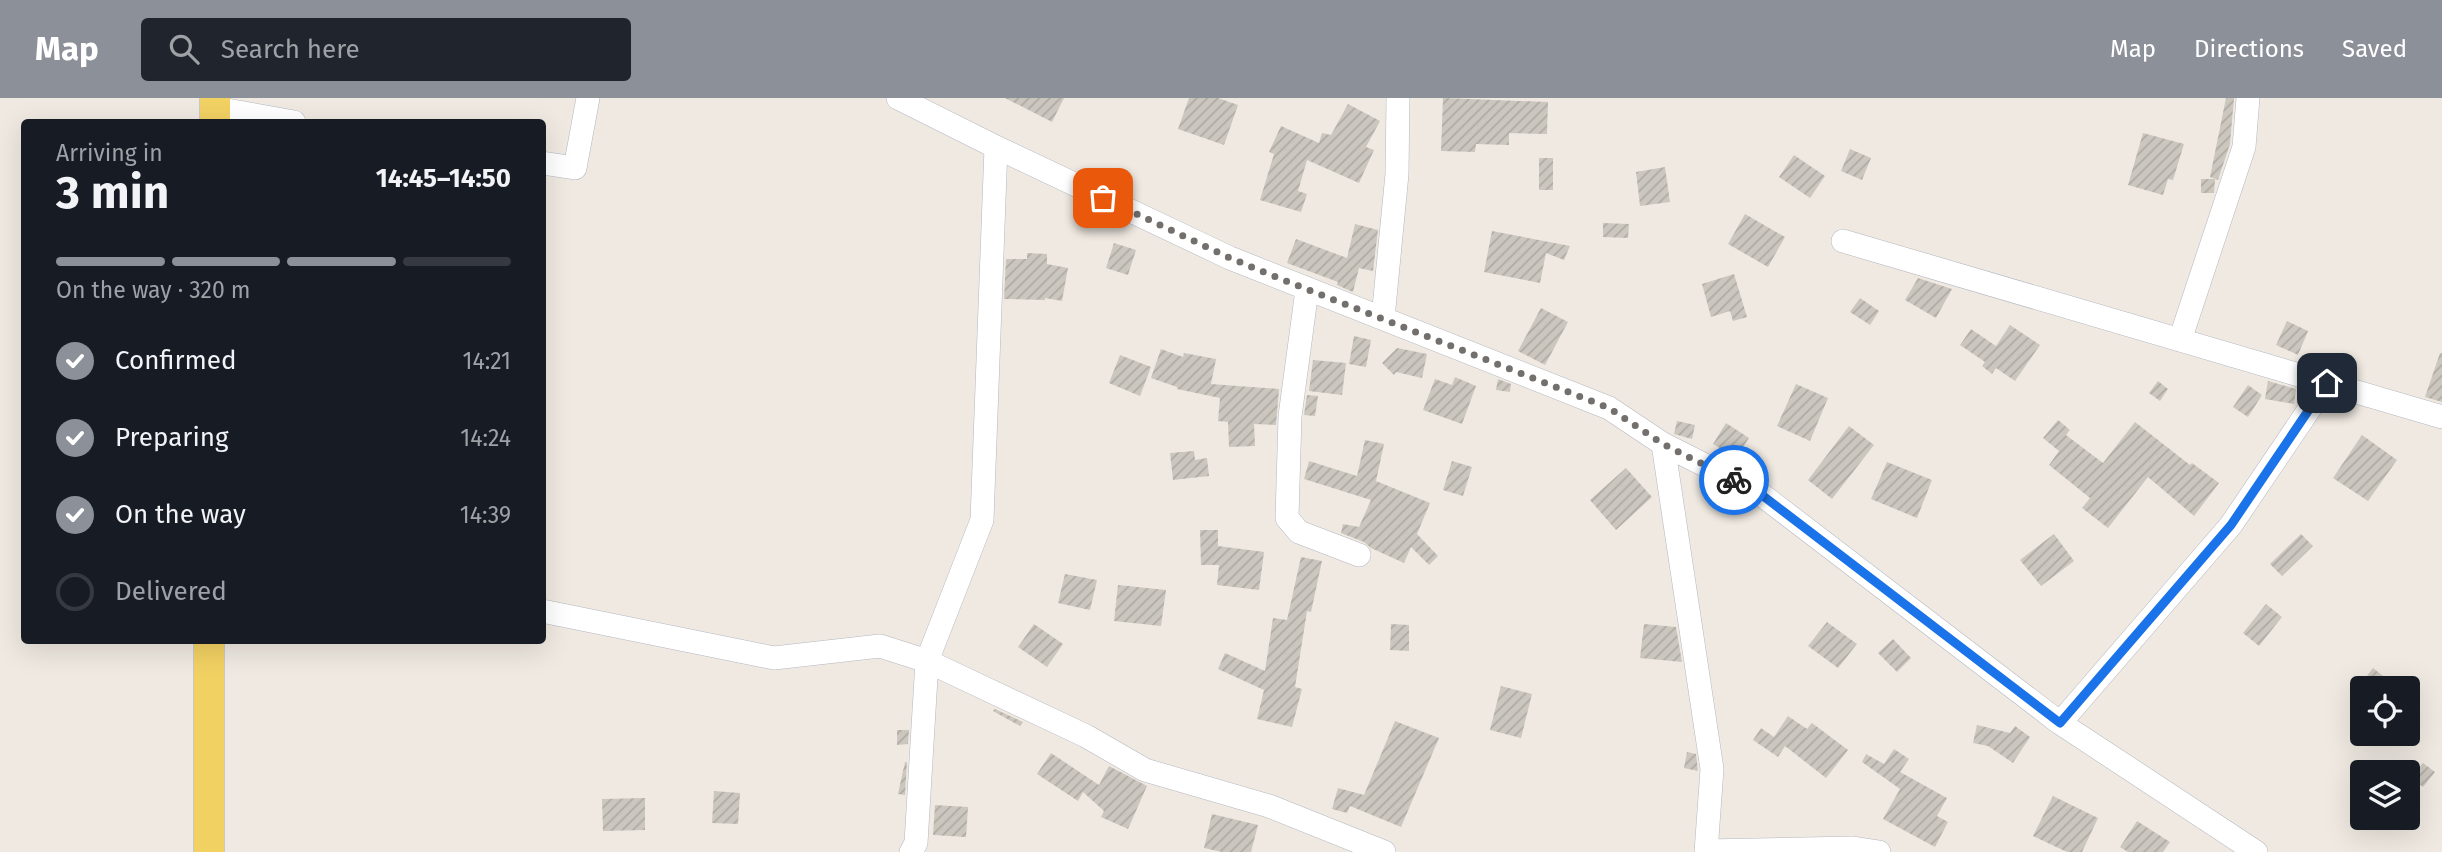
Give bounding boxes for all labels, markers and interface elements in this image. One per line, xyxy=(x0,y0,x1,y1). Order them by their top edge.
search box xyxy=(141,18,631,81)
text: Map xyxy=(35,29,99,69)
icon: search xyxy=(165,30,203,68)
text: Search here xyxy=(221,34,360,65)
text: Map xyxy=(2110,35,2156,63)
text: Directions xyxy=(2194,35,2304,63)
text: Saved xyxy=(2342,35,2407,63)
text: Arriving in xyxy=(56,139,163,167)
text: 14:45–14:50 xyxy=(376,163,511,194)
text: 3 min xyxy=(56,165,169,220)
pin xyxy=(1073,168,1133,228)
icon: bag xyxy=(1084,179,1122,217)
text: On the way · 320 m xyxy=(56,276,251,304)
icon: check xyxy=(56,342,94,380)
text: Confirmed xyxy=(115,345,236,376)
text: 14:21 xyxy=(463,347,511,375)
pin xyxy=(2297,353,2357,413)
icon: home xyxy=(2308,364,2346,402)
icon: check xyxy=(56,419,94,457)
text: Preparing xyxy=(115,422,228,453)
text: 14:24 xyxy=(460,424,511,452)
courier xyxy=(1699,445,1769,515)
icon: bike xyxy=(1715,461,1753,499)
icon: check xyxy=(56,496,94,534)
text: On the way xyxy=(115,499,246,530)
text: 14:39 xyxy=(460,501,511,529)
text: Delivered xyxy=(115,576,227,607)
map controls xyxy=(2350,676,2420,830)
button: locate xyxy=(2350,676,2420,746)
button: layers xyxy=(2350,760,2420,830)

